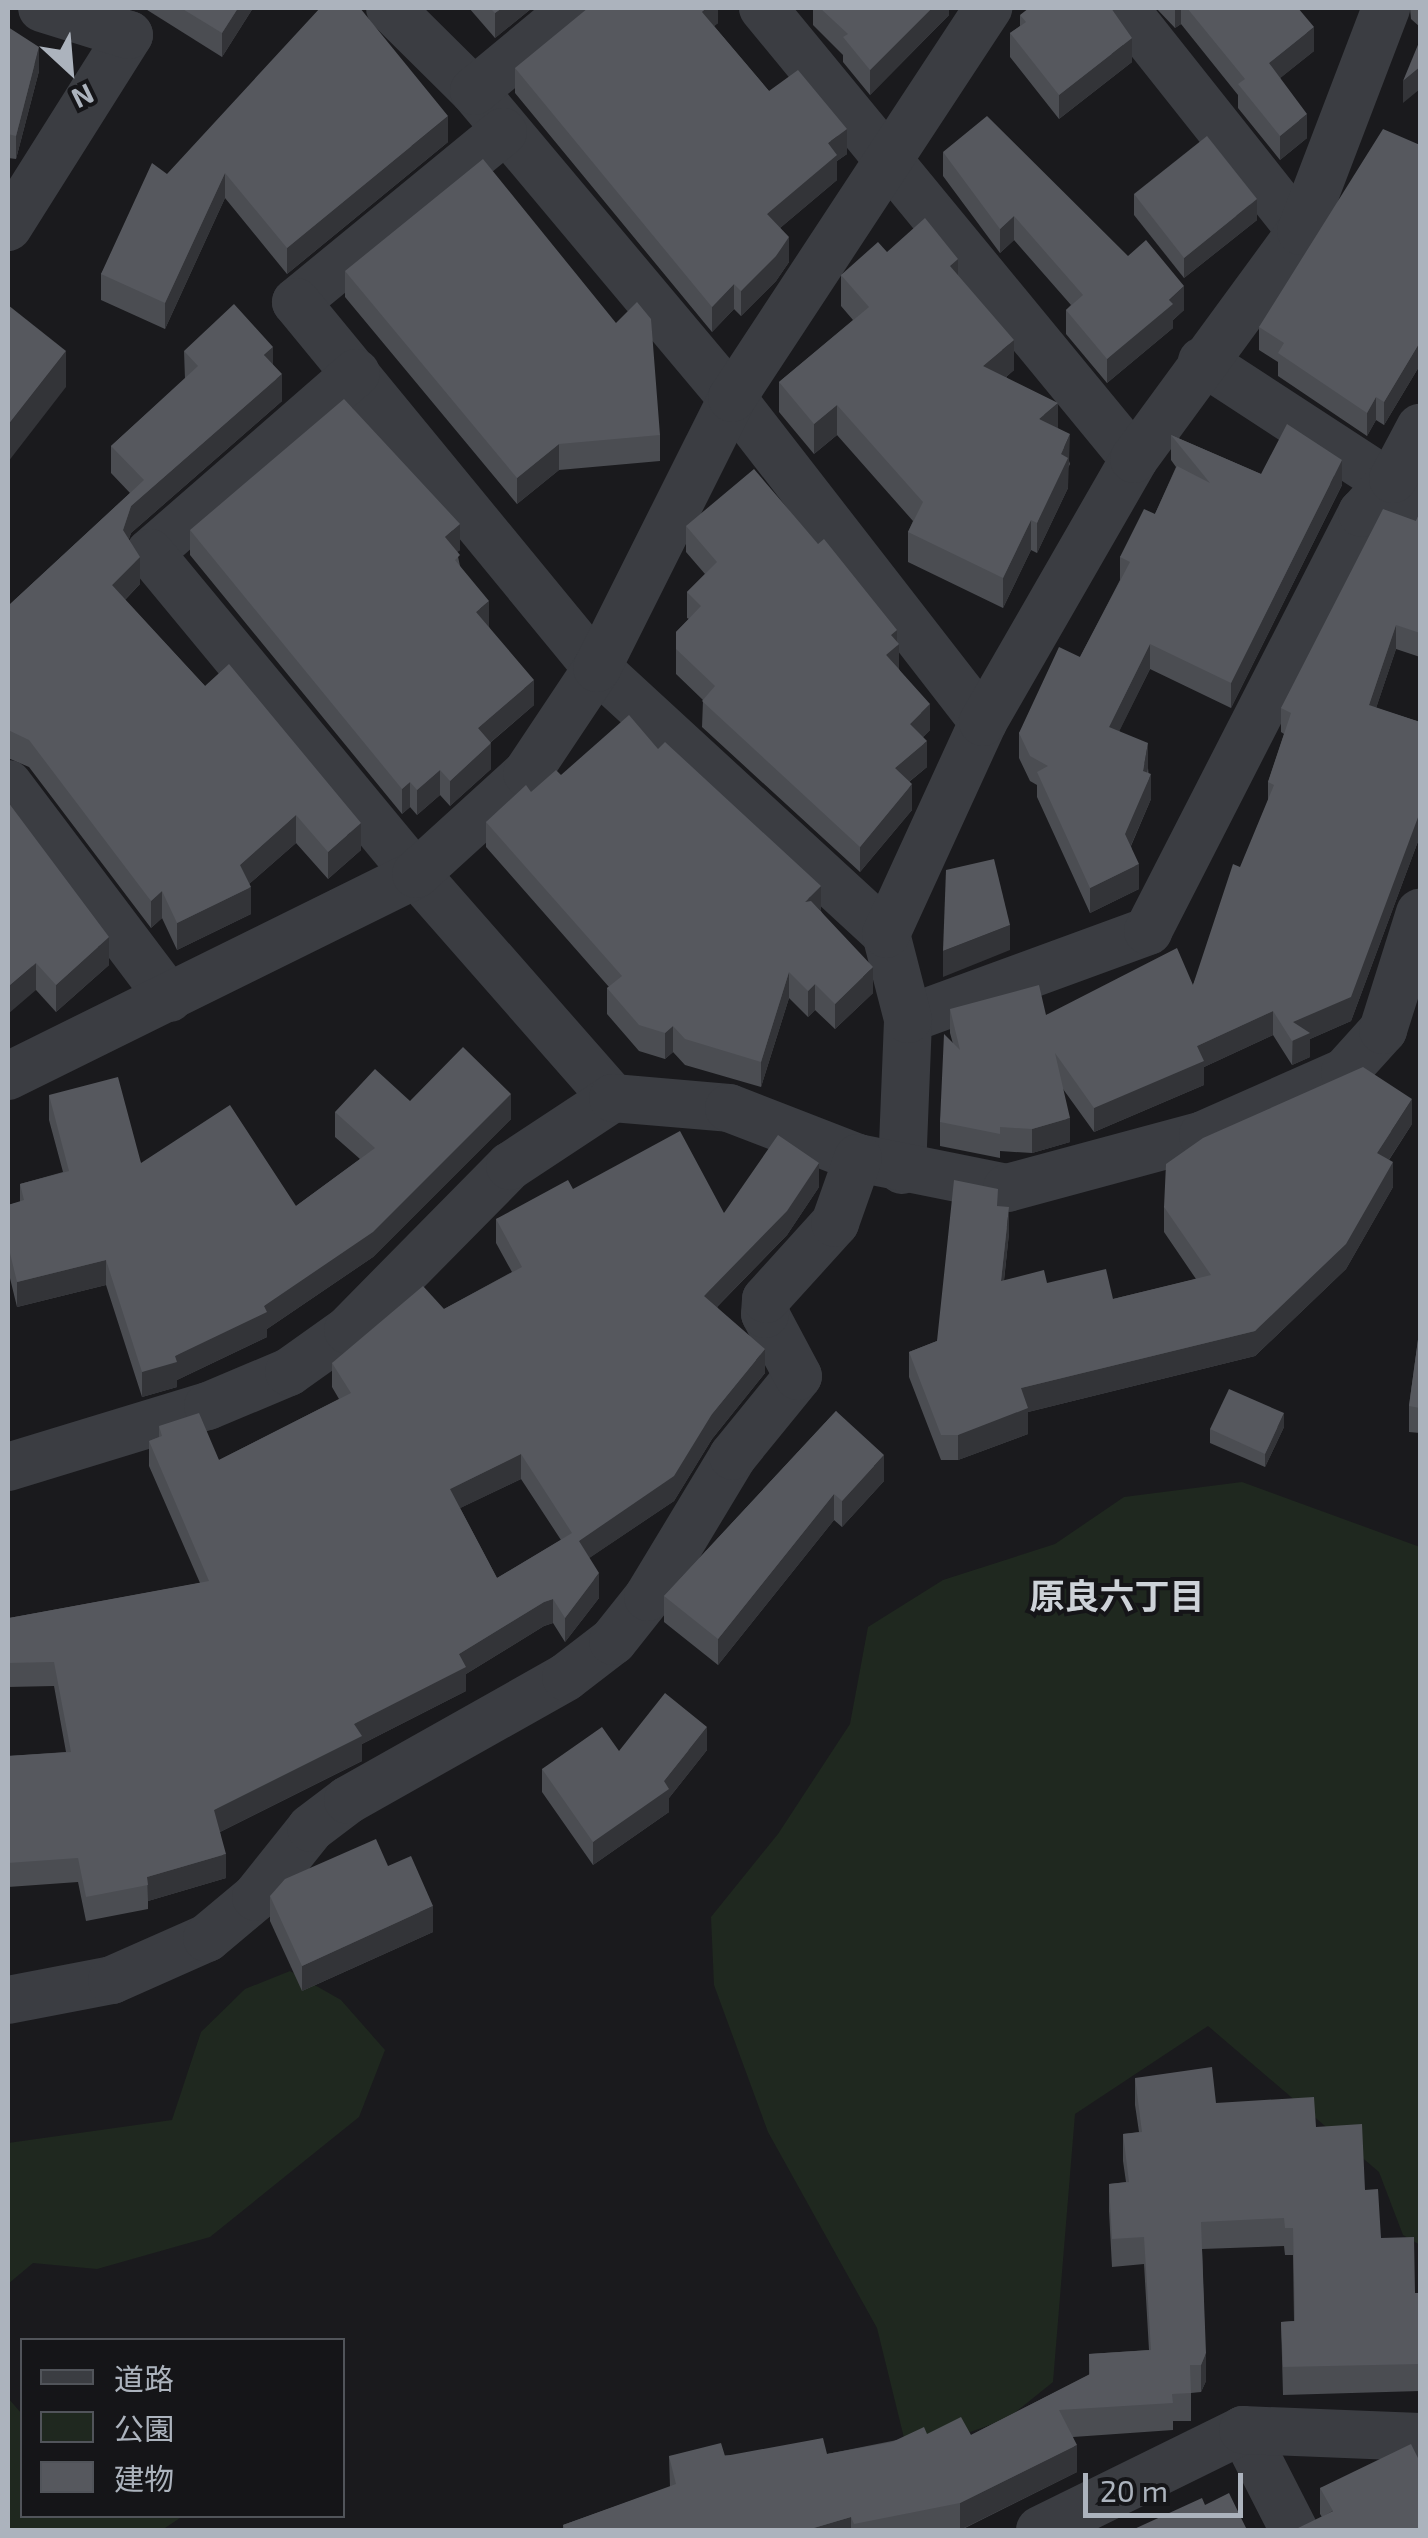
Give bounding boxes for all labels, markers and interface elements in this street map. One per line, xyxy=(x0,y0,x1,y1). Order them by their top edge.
north arrow xyxy=(20,20,120,120)
text: N xyxy=(67,77,100,117)
district label: 原良六丁目 xyxy=(1030,1574,1204,1616)
legend xyxy=(20,2338,345,2518)
text: 道路 xyxy=(114,2360,174,2396)
text: 公園 xyxy=(114,2410,174,2446)
scale bar xyxy=(1088,2453,1248,2515)
text: 建物 xyxy=(114,2460,174,2496)
text: 20 m xyxy=(1100,2472,1168,2508)

